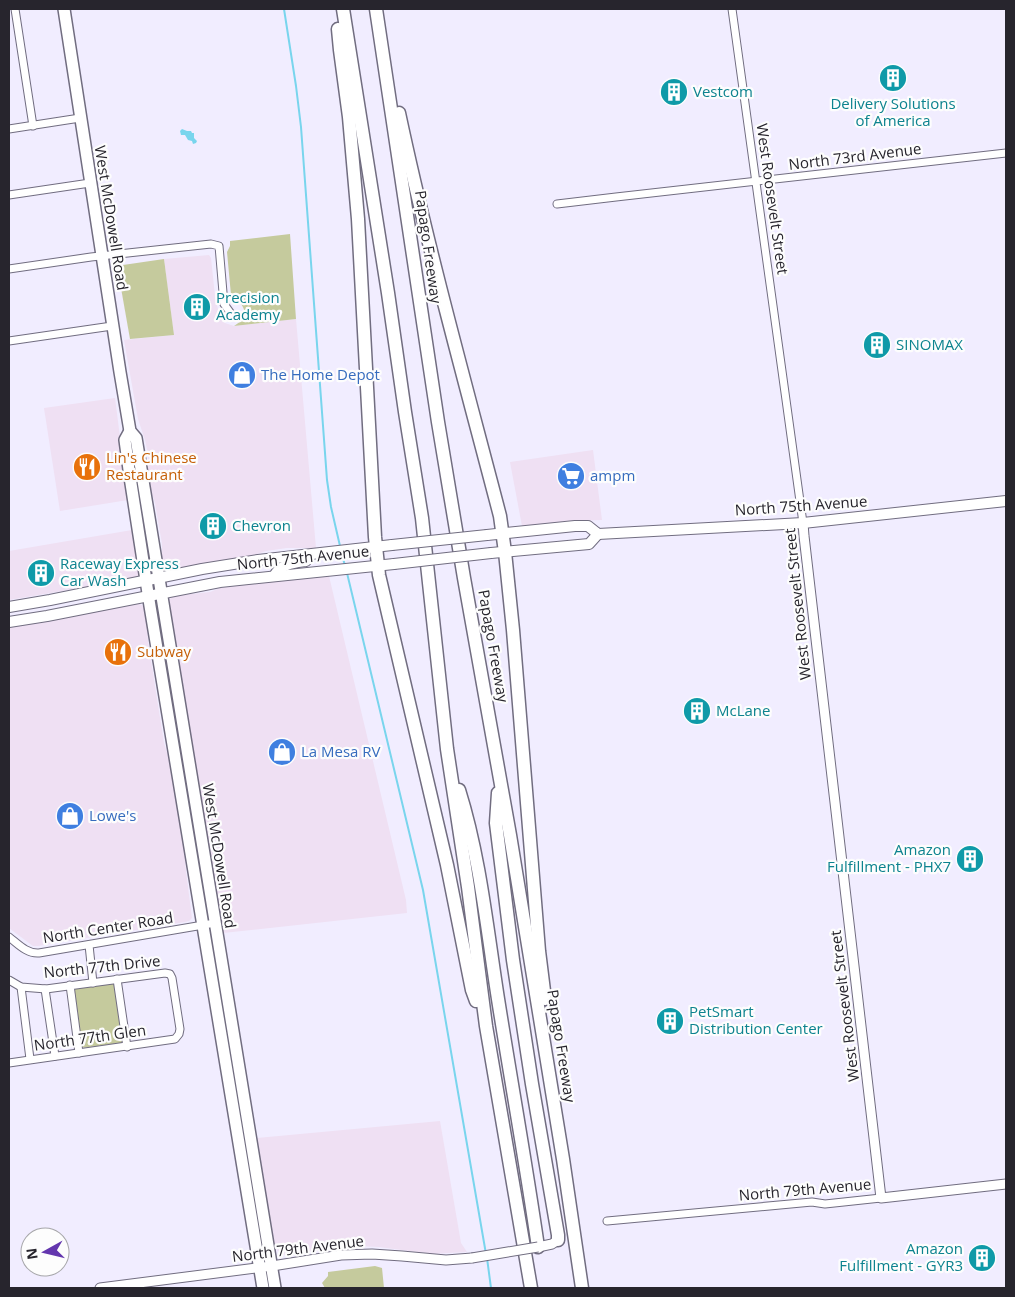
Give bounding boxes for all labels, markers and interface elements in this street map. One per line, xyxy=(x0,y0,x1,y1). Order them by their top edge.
building icon: Delivery Solutions of America xyxy=(878,63,908,93)
building icon: Vestcom xyxy=(659,77,689,107)
place label: Vestcom xyxy=(693,81,753,101)
place label: Delivery Solutions of America xyxy=(830,93,956,130)
street label: West Roosevelt Street xyxy=(752,122,793,276)
street label: North 73rd Avenue xyxy=(787,138,922,174)
street label: West McDowell Road xyxy=(91,144,133,292)
street label: Papago Freeway xyxy=(411,189,447,305)
place label: Precision Academy xyxy=(216,287,280,324)
building icon: Precision Academy xyxy=(182,292,212,322)
building icon: SINOMAX xyxy=(862,330,892,360)
place label: SINOMAX xyxy=(896,334,963,354)
shop icon: The Home Depot xyxy=(227,360,257,390)
place label: The Home Depot xyxy=(261,364,380,384)
place label: Lin's Chinese Restaurant xyxy=(106,447,197,484)
restaurant icon: Lin's Chinese Restaurant xyxy=(72,452,102,482)
supermarket icon: ampm xyxy=(556,461,586,491)
place label: ampm xyxy=(590,465,635,485)
street label: North 75th Avenue xyxy=(734,490,868,520)
building icon: Chevron xyxy=(198,511,228,541)
place label: Chevron xyxy=(232,515,291,535)
street label: West Roosevelt Street xyxy=(779,527,815,681)
street label: North 75th Avenue xyxy=(236,540,370,574)
place label: Raceway Express Car Wash xyxy=(60,553,179,590)
building icon: Raceway Express Car Wash xyxy=(26,558,56,588)
street label: Papago Freeway xyxy=(474,588,514,704)
restaurant icon: Subway xyxy=(103,637,133,667)
place label: Subway xyxy=(137,641,192,661)
building icon: McLane xyxy=(682,696,712,726)
place label: McLane xyxy=(716,700,770,720)
shop icon: La Mesa RV xyxy=(267,737,297,767)
place label: La Mesa RV xyxy=(301,741,381,761)
street label: West McDowell Road xyxy=(199,782,241,930)
shop icon: Lowe's xyxy=(55,801,85,831)
place label: Lowe's xyxy=(89,805,136,825)
place label: Amazon Fulfillment - PHX7 xyxy=(827,839,951,876)
building icon: Amazon Fulfillment - PHX7 xyxy=(955,844,985,874)
street label: North Center Road xyxy=(41,907,174,947)
street label: West Roosevelt Street xyxy=(825,929,863,1083)
street label: North 77th Drive xyxy=(43,950,161,982)
street label: Papago Freeway xyxy=(543,988,581,1104)
place label: PetSmart Distribution Center xyxy=(689,1001,823,1038)
building icon: PetSmart Distribution Center xyxy=(655,1006,685,1036)
street label: North 77th Glen xyxy=(33,1019,147,1055)
street label: North 79th Avenue xyxy=(738,1173,872,1205)
north arrow xyxy=(20,1227,70,1277)
street label: North 79th Avenue xyxy=(231,1230,365,1266)
place label: Amazon Fulfillment - GYR3 xyxy=(839,1238,963,1275)
building icon: Amazon Fulfillment - GYR3 xyxy=(967,1243,997,1273)
text: N xyxy=(21,1247,42,1261)

